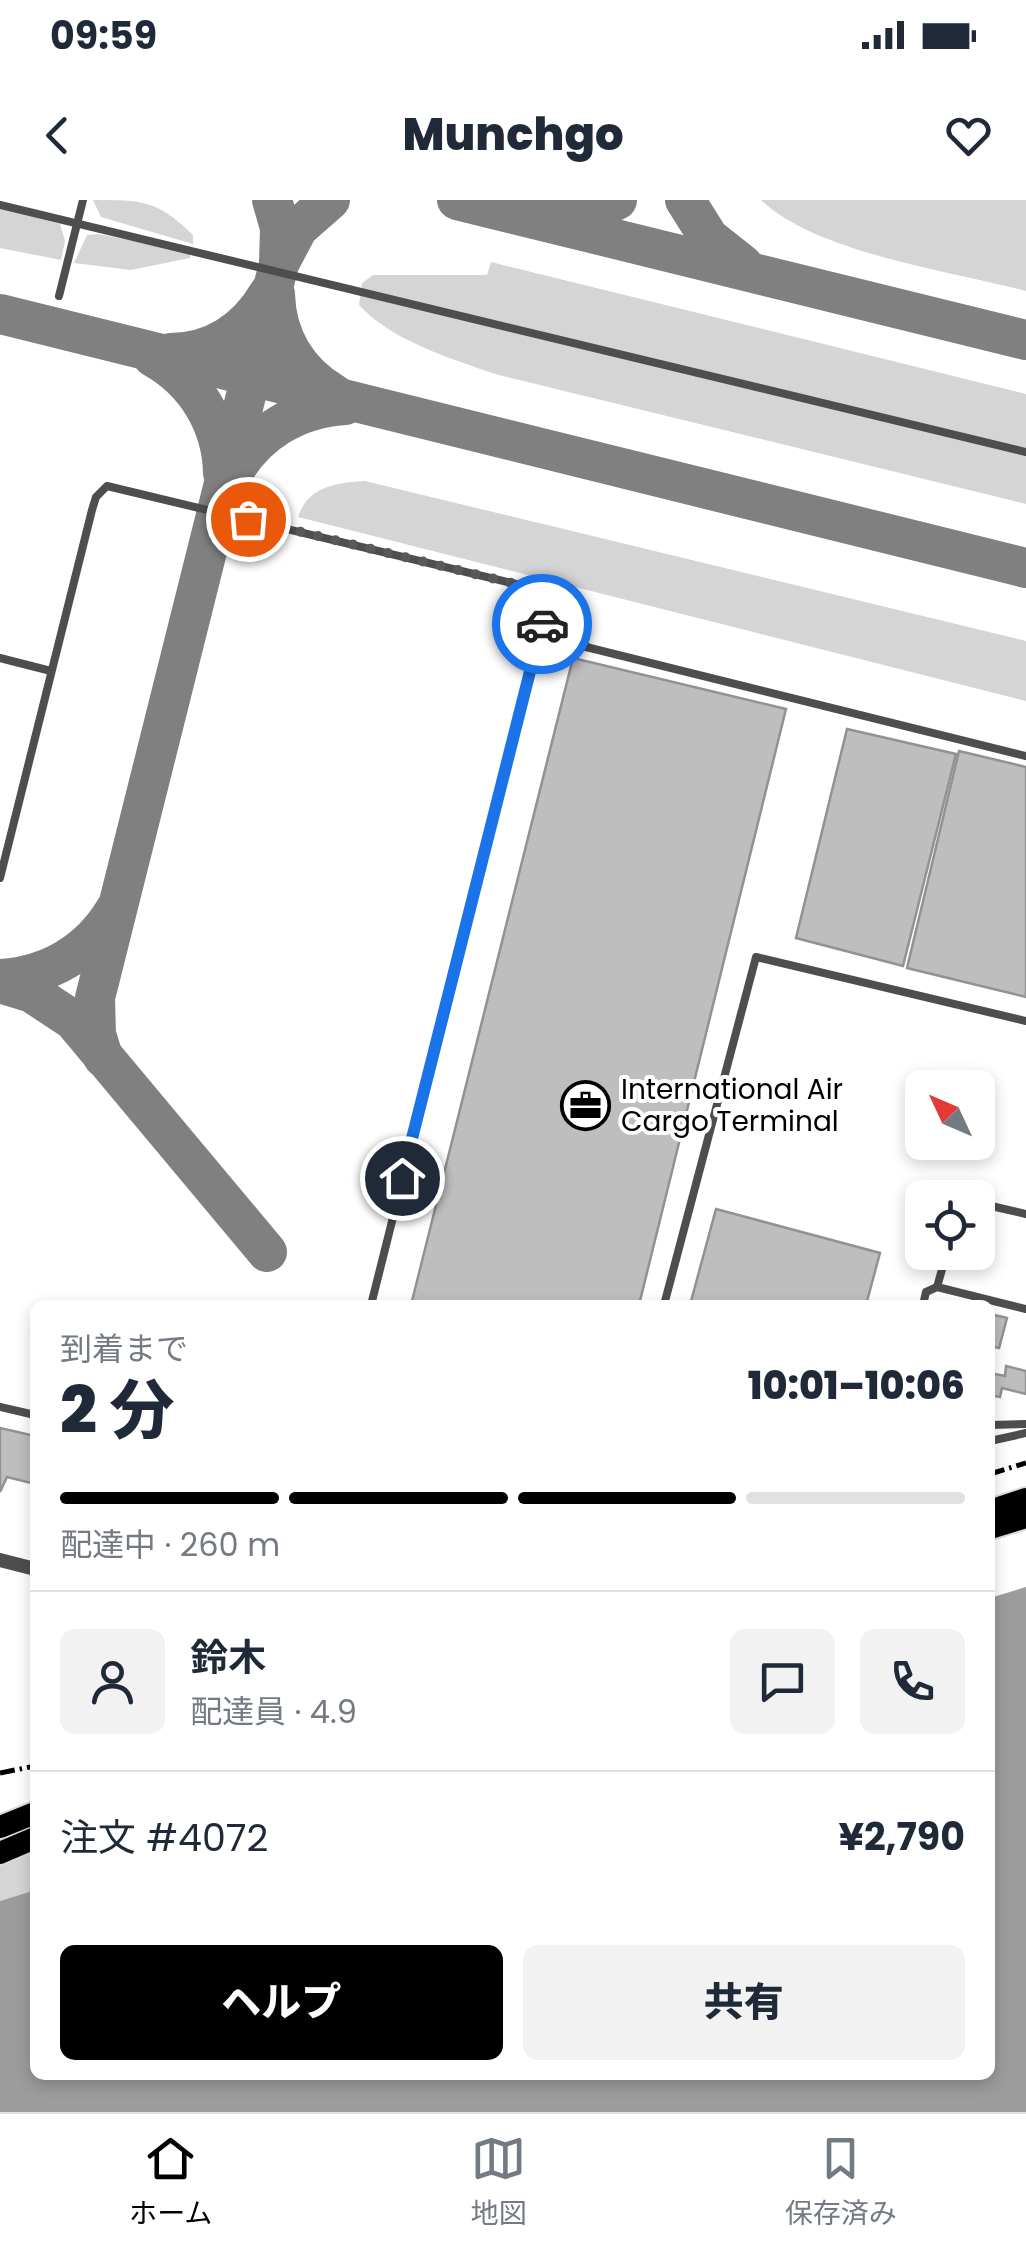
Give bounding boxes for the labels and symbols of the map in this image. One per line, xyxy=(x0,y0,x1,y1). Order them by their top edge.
pin xyxy=(206,477,291,562)
courier xyxy=(492,574,592,674)
place label: International Air Cargo Terminal xyxy=(621,1070,843,1141)
north arrow xyxy=(905,1070,995,1160)
office icon: International Air Cargo Terminal xyxy=(560,1079,612,1131)
pin xyxy=(360,1136,445,1221)

